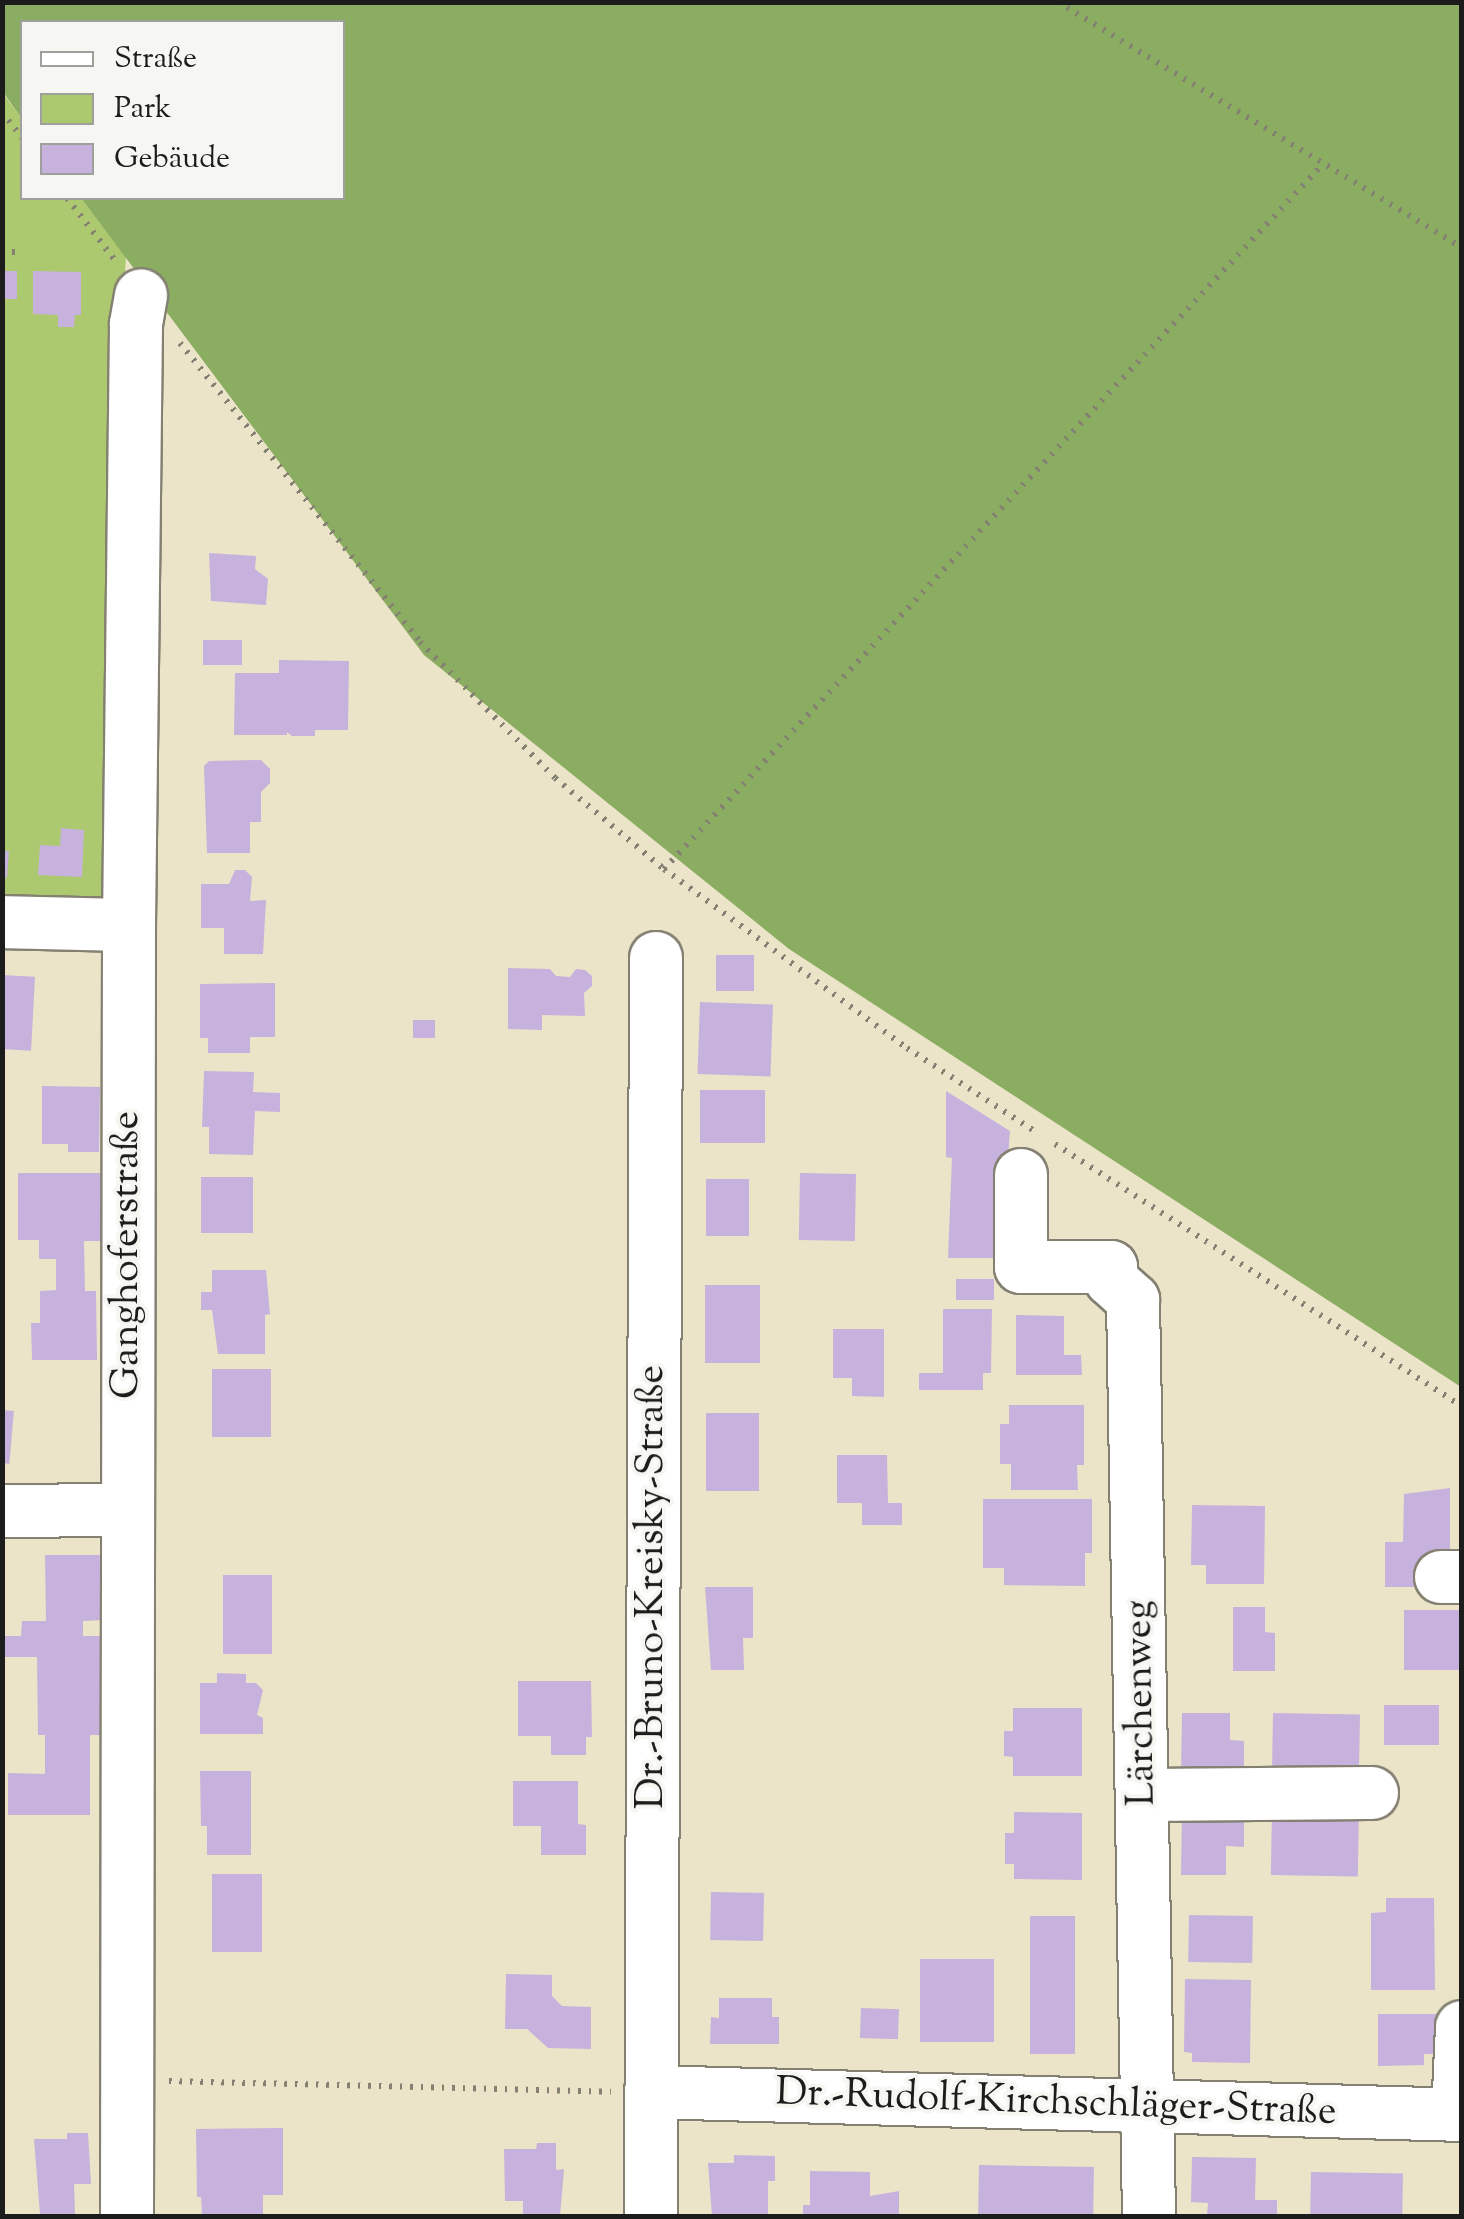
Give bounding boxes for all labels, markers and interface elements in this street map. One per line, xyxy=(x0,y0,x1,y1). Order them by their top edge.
legend xyxy=(20,20,345,200)
text: Straße xyxy=(114,38,197,81)
text: Park xyxy=(114,88,171,131)
text: Gebäude xyxy=(114,138,230,181)
street label: Ganghoferstraße xyxy=(104,1111,152,1399)
street label: Dr.-Bruno-Kreisky-Straße xyxy=(629,1365,677,1809)
street label: Lärchenweg xyxy=(1116,1600,1168,1806)
street label: Dr.-Rudolf-Kirchschläger-Straße xyxy=(775,2070,1337,2138)

